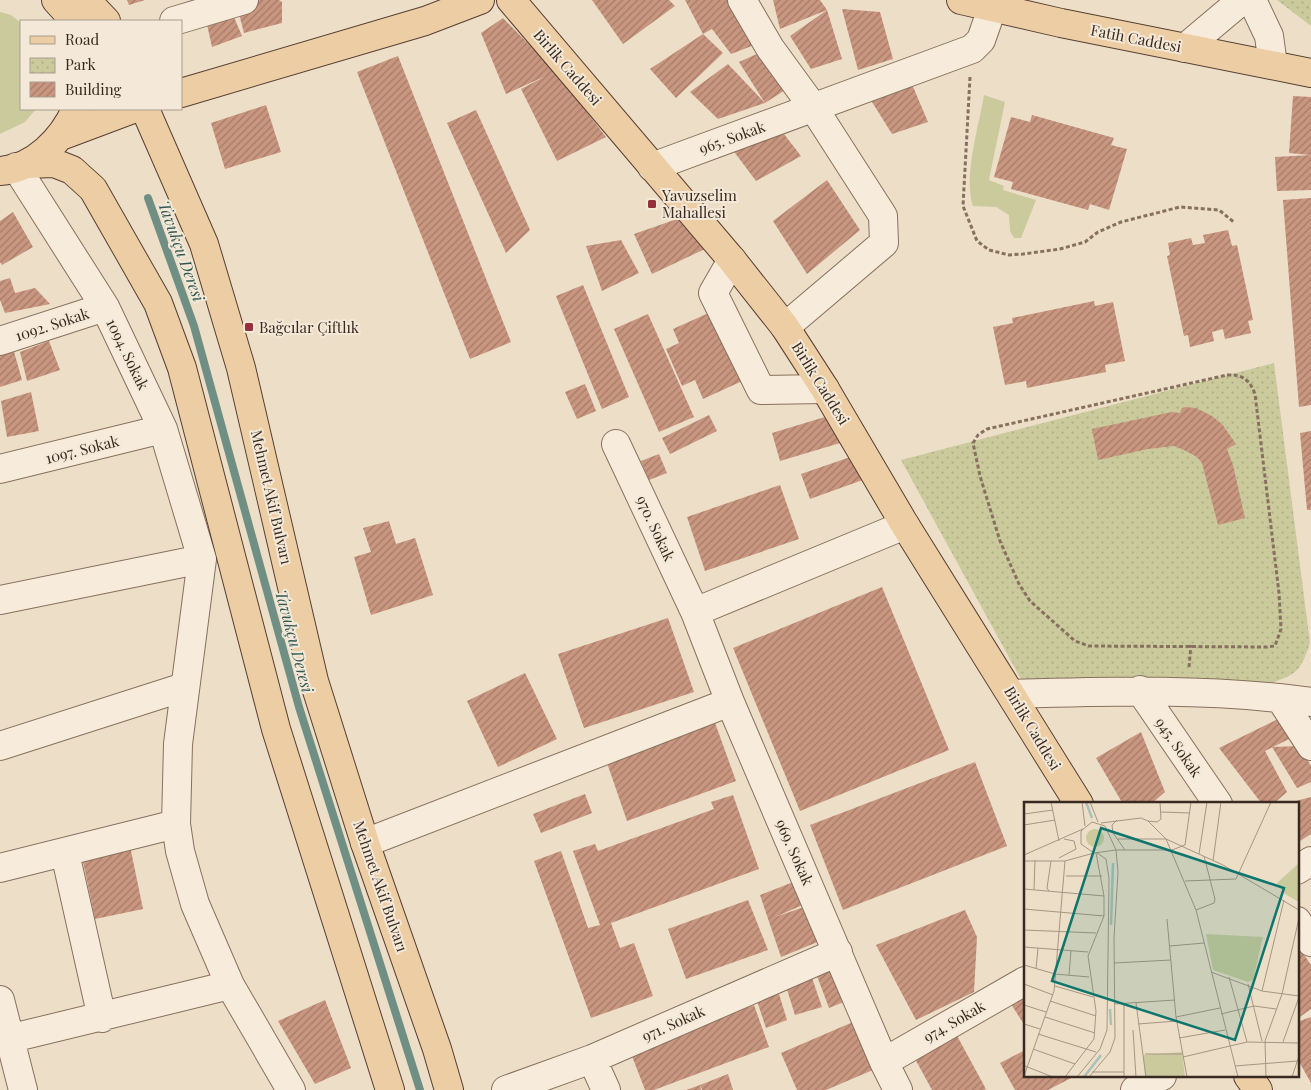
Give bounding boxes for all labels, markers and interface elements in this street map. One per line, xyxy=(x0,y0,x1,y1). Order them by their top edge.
street label: Fatih Caddesi xyxy=(1089,19,1184,57)
legend xyxy=(20,20,182,110)
street label: Birlik Caddesi xyxy=(529,25,607,110)
text: Road xyxy=(65,29,99,49)
text: Park xyxy=(65,54,97,74)
text: Building xyxy=(65,79,122,99)
street label: 965. Sokak xyxy=(696,116,769,158)
place label: Yavuzselim Mahallesi xyxy=(661,185,737,222)
water label: Tavukçu Deresi xyxy=(154,198,210,305)
marker: Yavuzselim Mahallesi xyxy=(646,198,658,210)
street label: 1092. Sokak xyxy=(12,302,92,345)
street label: 1094. Sokak xyxy=(102,315,154,394)
place label: Bağcılar Çiftlık xyxy=(259,317,360,337)
marker: Bağcılar Çiftlık xyxy=(243,321,255,333)
street label: Birlik Caddesi xyxy=(787,338,855,429)
street label: Mehmet Akif Bulvarı xyxy=(247,428,297,567)
street label: 1097. Sokak xyxy=(43,430,122,468)
street label: 970. Sokak xyxy=(632,492,680,565)
water label: Tavukçu Deresi xyxy=(271,587,319,696)
street label: Birlik Caddesi xyxy=(1000,682,1066,774)
street label: 945. Sokak xyxy=(1151,713,1207,782)
inset map xyxy=(1024,802,1298,1078)
street label: 969. Sokak xyxy=(772,816,819,889)
street label: Mehmet Akif Bulvarı xyxy=(349,818,413,955)
street label: 974. Sokak xyxy=(919,995,989,1047)
street label: 971. Sokak xyxy=(638,1000,708,1046)

